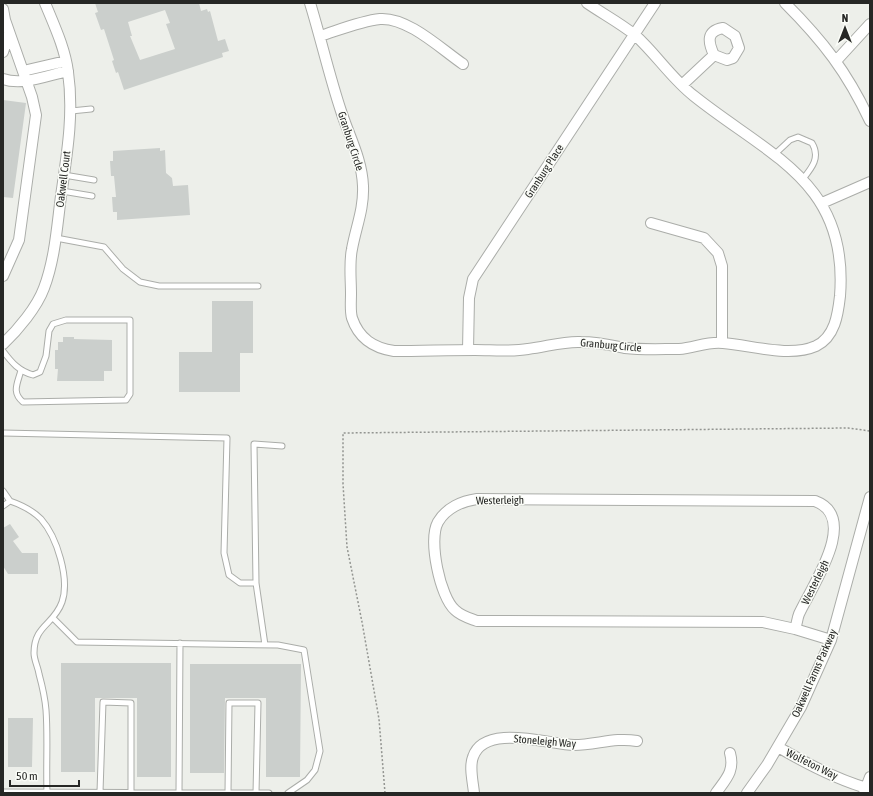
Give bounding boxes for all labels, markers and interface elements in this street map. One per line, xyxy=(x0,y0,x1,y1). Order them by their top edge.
north arrow xyxy=(825,8,865,48)
text: N xyxy=(842,12,848,24)
street label: Granburg Circle xyxy=(336,110,366,172)
street label: Granburg Place xyxy=(522,142,566,200)
street label: Oakwell Court xyxy=(54,150,72,208)
street label: Granburg Circle xyxy=(580,336,642,354)
street label: Westerleigh xyxy=(476,494,524,506)
street label: Westerleigh xyxy=(799,558,831,606)
street label: Oakwell Farms Parkway xyxy=(789,627,839,719)
street label: Stoneleigh Way xyxy=(513,732,577,750)
street label: Wolfeton Way xyxy=(784,746,840,782)
scale bar xyxy=(10,762,79,788)
text: 50 m xyxy=(16,769,38,783)

